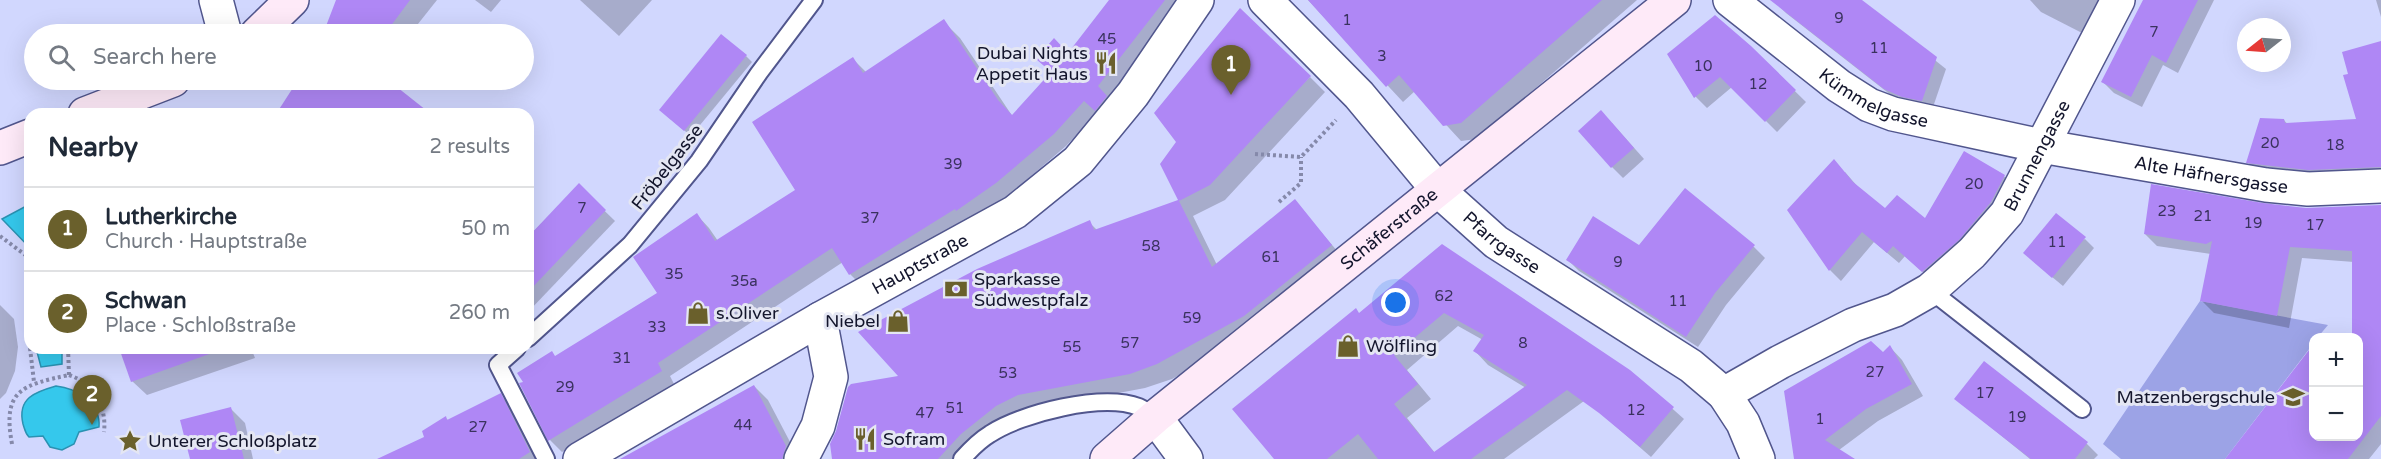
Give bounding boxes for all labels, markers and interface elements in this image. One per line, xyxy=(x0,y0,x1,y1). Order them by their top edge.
house number: 9 xyxy=(1834,9,1844,27)
house number: 1 xyxy=(1342,11,1352,29)
north arrow xyxy=(2237,18,2291,72)
house number: 7 xyxy=(2149,23,2159,41)
search box xyxy=(24,24,534,90)
house number: 45 xyxy=(1098,30,1116,48)
house number: 11 xyxy=(1870,39,1888,57)
icon: search xyxy=(45,41,78,74)
place label: Dubai Nights Appetit Haus xyxy=(976,42,1088,85)
text: Search here xyxy=(93,44,217,70)
pin: 1 xyxy=(1212,46,1250,95)
house number: 3 xyxy=(1377,47,1387,65)
restaurant icon: Dubai Nights Appetit Haus xyxy=(1093,50,1119,76)
house number: 10 xyxy=(1694,57,1712,75)
street label: Kümmelgasse xyxy=(1814,63,1930,132)
house number: 12 xyxy=(1749,75,1767,93)
street label: Brunnengasse xyxy=(1999,96,2075,215)
street label: Fröbelgasse xyxy=(627,120,707,214)
text: Nearby xyxy=(48,132,138,163)
house number: 20 xyxy=(2261,134,2279,152)
text: 2 results xyxy=(430,135,510,159)
house number: 18 xyxy=(2326,136,2344,154)
street label: Alte Häfnersgasse xyxy=(2133,151,2289,198)
house number: 39 xyxy=(944,155,962,173)
house number: 20 xyxy=(1965,175,1983,193)
street label: Schäferstraße xyxy=(1336,183,1442,275)
house number: 7 xyxy=(577,199,587,217)
house number: 23 xyxy=(2158,202,2176,220)
text: Lutherkirche xyxy=(105,204,237,230)
street label: Pfarrgasse xyxy=(1458,207,1545,278)
house number: 21 xyxy=(2194,207,2212,225)
house number: 37 xyxy=(861,209,879,227)
house number: 19 xyxy=(2244,214,2262,232)
house number: 17 xyxy=(2306,216,2324,234)
text: 1 xyxy=(61,217,74,241)
text: 50 m xyxy=(461,217,510,241)
street label: Hauptstraße xyxy=(868,229,972,299)
text: Church · Hauptstraße xyxy=(105,230,307,254)
house number: 11 xyxy=(2048,233,2066,251)
house number: 58 xyxy=(1142,237,1160,255)
house number: 61 xyxy=(1262,248,1280,266)
house number: 9 xyxy=(1613,253,1623,271)
house number: 35 xyxy=(665,265,683,283)
place label: Sparkasse Südwestpfalz xyxy=(974,268,1088,311)
house number: 35a xyxy=(730,272,758,290)
bank icon: Sparkasse Südwestpfalz xyxy=(943,276,969,302)
house number: 62 xyxy=(1435,287,1453,305)
text: Schwan xyxy=(105,288,187,314)
your location xyxy=(1381,288,1410,317)
house number: 11 xyxy=(1669,292,1687,310)
shop icon: s.Oliver xyxy=(685,300,711,326)
text: 2 xyxy=(61,301,74,325)
text: 260 m xyxy=(449,301,510,325)
place label: s.Oliver xyxy=(716,302,779,324)
shop icon: Niebel xyxy=(885,308,911,334)
house number: 59 xyxy=(1183,309,1201,327)
place label: Niebel xyxy=(825,310,880,332)
text: Place · Schloßstraße xyxy=(105,314,296,338)
house number: 33 xyxy=(648,318,666,336)
shop icon: Wölfling xyxy=(1335,333,1361,359)
map controls xyxy=(2309,333,2363,441)
button: + xyxy=(2309,333,2363,387)
house number: 57 xyxy=(1121,334,1139,352)
house number: 8 xyxy=(1518,334,1528,352)
place label: Wölfling xyxy=(1366,335,1437,357)
house number: 55 xyxy=(1063,338,1081,356)
house number: 31 xyxy=(613,349,631,367)
house number: 27 xyxy=(1866,363,1884,381)
house number: 53 xyxy=(999,364,1017,382)
pin: 2 xyxy=(72,376,112,425)
house number: 29 xyxy=(556,378,574,396)
house number: 17 xyxy=(1976,384,1994,402)
school or university icon: Matzenbergschule xyxy=(2280,384,2306,410)
place label: Matzenbergschule xyxy=(2116,386,2275,408)
button: − xyxy=(2309,387,2363,441)
house number: 51 xyxy=(946,399,964,417)
house number: 12 xyxy=(1627,401,1645,419)
house number: 47 xyxy=(916,404,934,422)
house number: 19 xyxy=(2008,408,2026,426)
house number: 1 xyxy=(1815,410,1825,428)
house number: 44 xyxy=(734,416,752,434)
house number: 27 xyxy=(469,418,487,436)
restaurant icon: Sofram xyxy=(852,426,878,452)
place icon: Unterer Schloßplatz xyxy=(117,428,143,454)
place label: Sofram xyxy=(883,428,945,450)
place label: Unterer Schloßplatz xyxy=(148,430,317,452)

